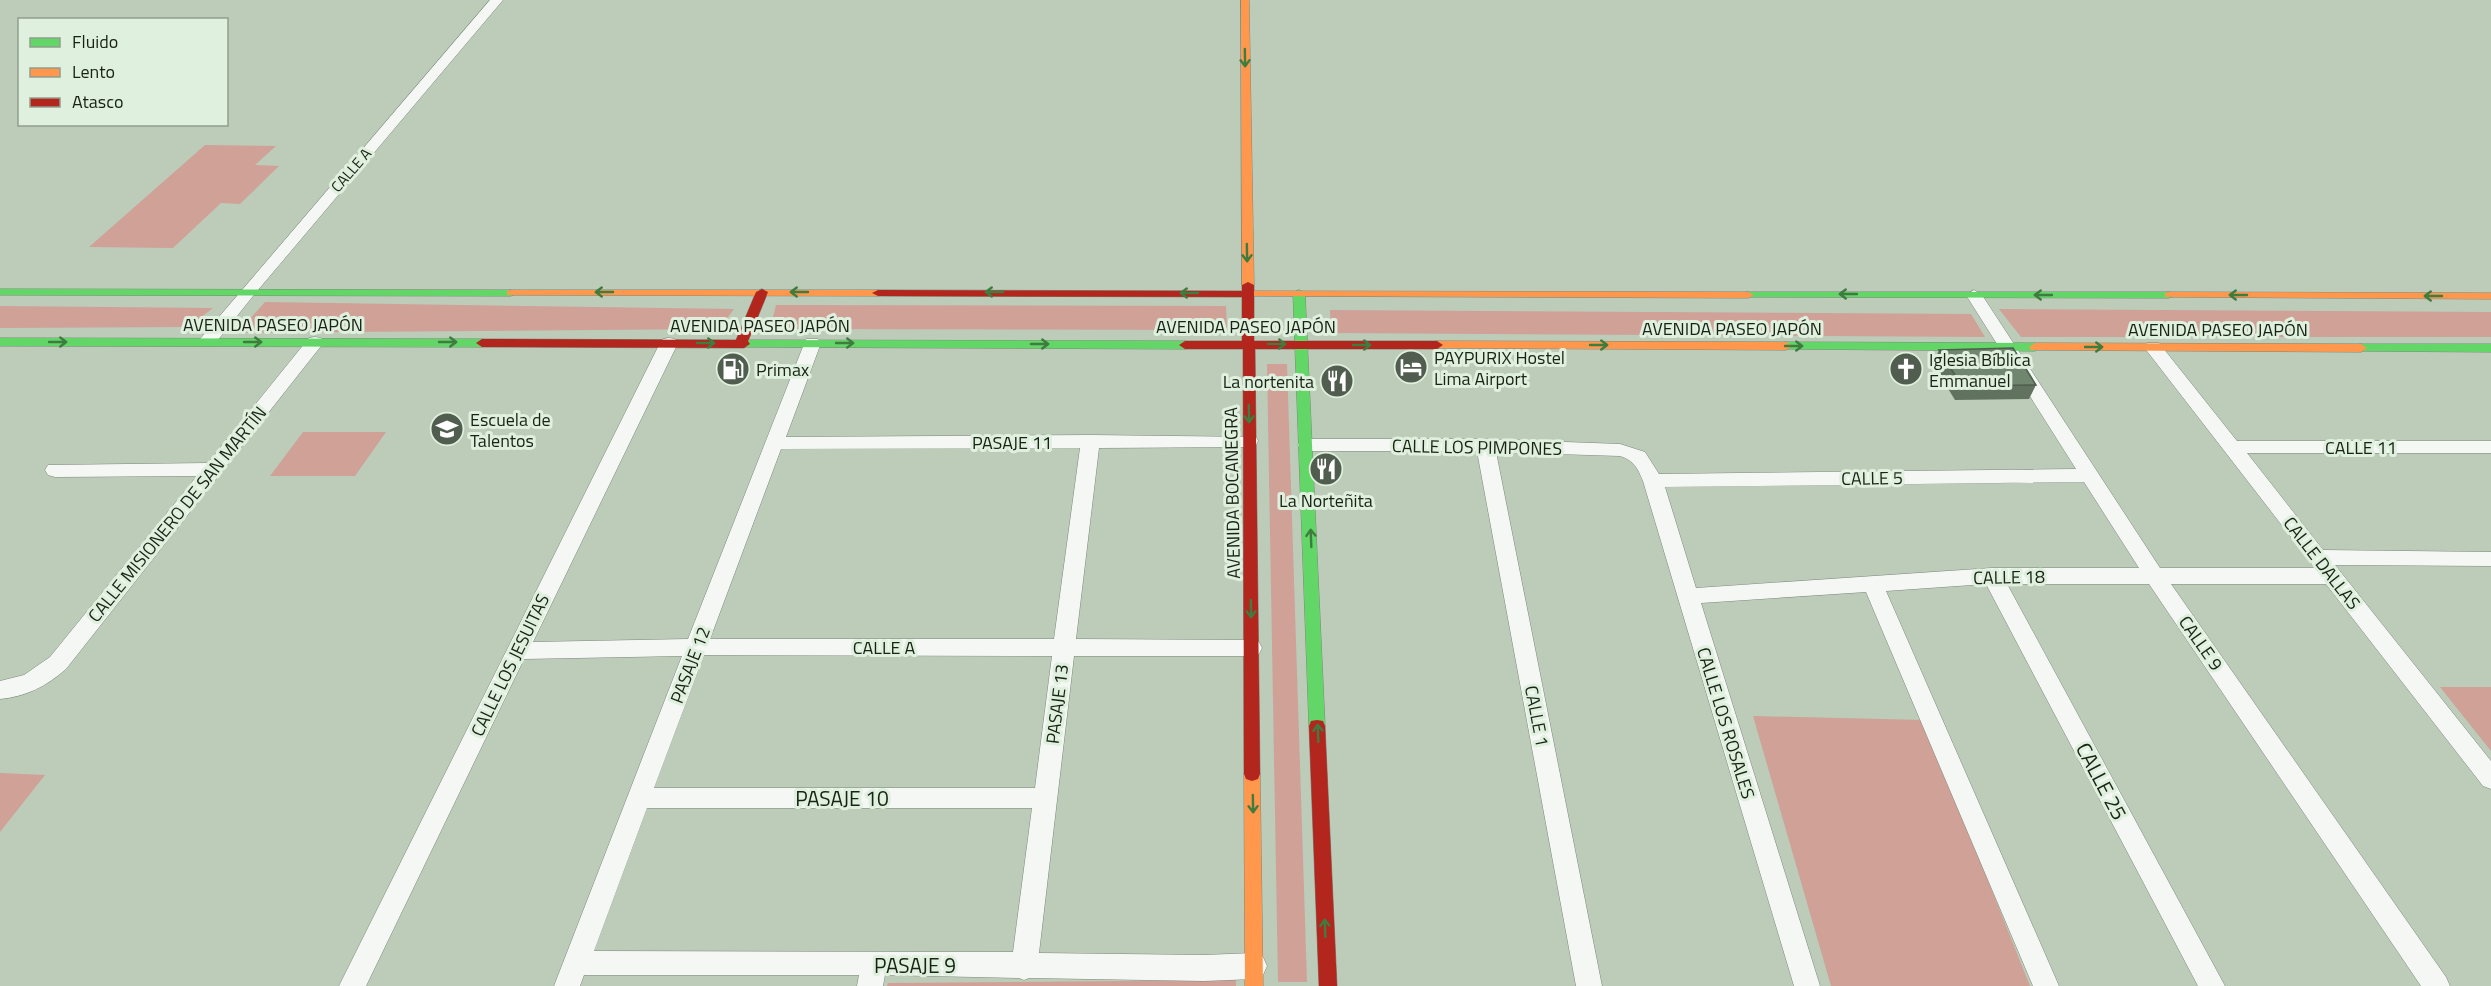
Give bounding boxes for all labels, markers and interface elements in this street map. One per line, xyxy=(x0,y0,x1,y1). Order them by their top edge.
legend xyxy=(18,18,228,126)
text: Fluido xyxy=(72,28,118,55)
one-way arrow xyxy=(1239,48,1251,68)
text: Lento xyxy=(72,58,115,85)
text: Atasco xyxy=(72,88,123,115)
street label: CALLE A xyxy=(325,143,377,197)
one-way arrow xyxy=(1241,243,1253,263)
one-way arrow xyxy=(595,286,615,298)
one-way arrow xyxy=(790,286,810,298)
one-way arrow xyxy=(985,286,1005,298)
one-way arrow xyxy=(1180,287,1200,299)
one-way arrow xyxy=(1838,288,1858,300)
one-way arrow xyxy=(2033,289,2053,301)
one-way arrow xyxy=(2228,289,2248,301)
one-way arrow xyxy=(2423,290,2443,302)
street label: AVENIDA PASEO JAPÓN xyxy=(183,311,363,338)
street label: AVENIDA PASEO JAPÓN xyxy=(670,312,850,339)
street label: AVENIDA PASEO JAPÓN xyxy=(1156,313,1336,340)
street label: AVENIDA PASEO JAPÓN xyxy=(1642,315,1822,342)
street label: AVENIDA PASEO JAPÓN xyxy=(2128,316,2308,343)
one-way arrow xyxy=(48,336,68,348)
one-way arrow xyxy=(243,336,263,348)
one-way arrow xyxy=(438,336,458,348)
one-way arrow xyxy=(696,337,716,349)
one-way arrow xyxy=(835,337,855,349)
one-way arrow xyxy=(1030,338,1050,350)
one-way arrow xyxy=(1267,339,1287,350)
one-way arrow xyxy=(1351,339,1371,351)
one-way arrow xyxy=(1588,339,1608,351)
one-way arrow xyxy=(1783,340,1803,352)
one-way arrow xyxy=(2083,341,2103,353)
place label: PAYPURIX Hostel Lima Airport xyxy=(1434,344,1565,392)
place label: Iglesia Bíblica Emmanuel xyxy=(1929,346,2031,394)
hotel icon: PAYPURIX Hostel Lima Airport xyxy=(1393,349,1429,385)
fuel station icon: Primax xyxy=(715,351,751,387)
church icon: Iglesia Bíblica Emmanuel xyxy=(1888,351,1924,387)
place label: Primax xyxy=(756,356,809,383)
restaurant icon: La nortenita xyxy=(1319,363,1355,399)
place label: La nortenita xyxy=(1223,368,1314,395)
street label: CALLE MISIONERO DE SAN MARTÍN xyxy=(81,400,273,628)
one-way arrow xyxy=(1243,404,1255,424)
place label: Escuela de Talentos xyxy=(470,406,551,454)
street label: AVENIDA BOCANEGRA xyxy=(1217,407,1247,579)
school or university icon: Escuela de Talentos xyxy=(429,411,465,447)
street label: PASAJE 11 xyxy=(972,429,1052,456)
street label: CALLE LOS PIMPONES xyxy=(1392,432,1562,462)
street label: CALLE 11 xyxy=(2325,434,2397,461)
restaurant icon: La Norteñita xyxy=(1308,451,1344,487)
street label: CALLE 5 xyxy=(1841,464,1903,492)
place label: La Norteñita xyxy=(1279,487,1373,514)
street label: CALLE DALLAS xyxy=(2277,511,2367,615)
one-way arrow xyxy=(1305,528,1316,548)
street label: CALLE 18 xyxy=(1973,563,2045,591)
street label: CALLE LOS JESUITAS xyxy=(464,589,556,741)
one-way arrow xyxy=(1245,599,1257,619)
street label: CALLE 9 xyxy=(2172,610,2230,676)
street label: PASAJE 12 xyxy=(663,623,717,707)
street label: CALLE A xyxy=(853,634,915,661)
street label: CALLE LOS ROSALES xyxy=(1690,644,1762,802)
street label: PASAJE 13 xyxy=(1039,663,1075,745)
street label: CALLE 1 xyxy=(1518,683,1556,749)
one-way arrow xyxy=(1312,723,1324,743)
street label: CALLE 25 xyxy=(2068,736,2136,826)
street label: PASAJE 10 xyxy=(795,782,889,814)
one-way arrow xyxy=(1247,794,1259,814)
one-way arrow xyxy=(1320,918,1331,938)
street label: PASAJE 9 xyxy=(874,949,956,981)

